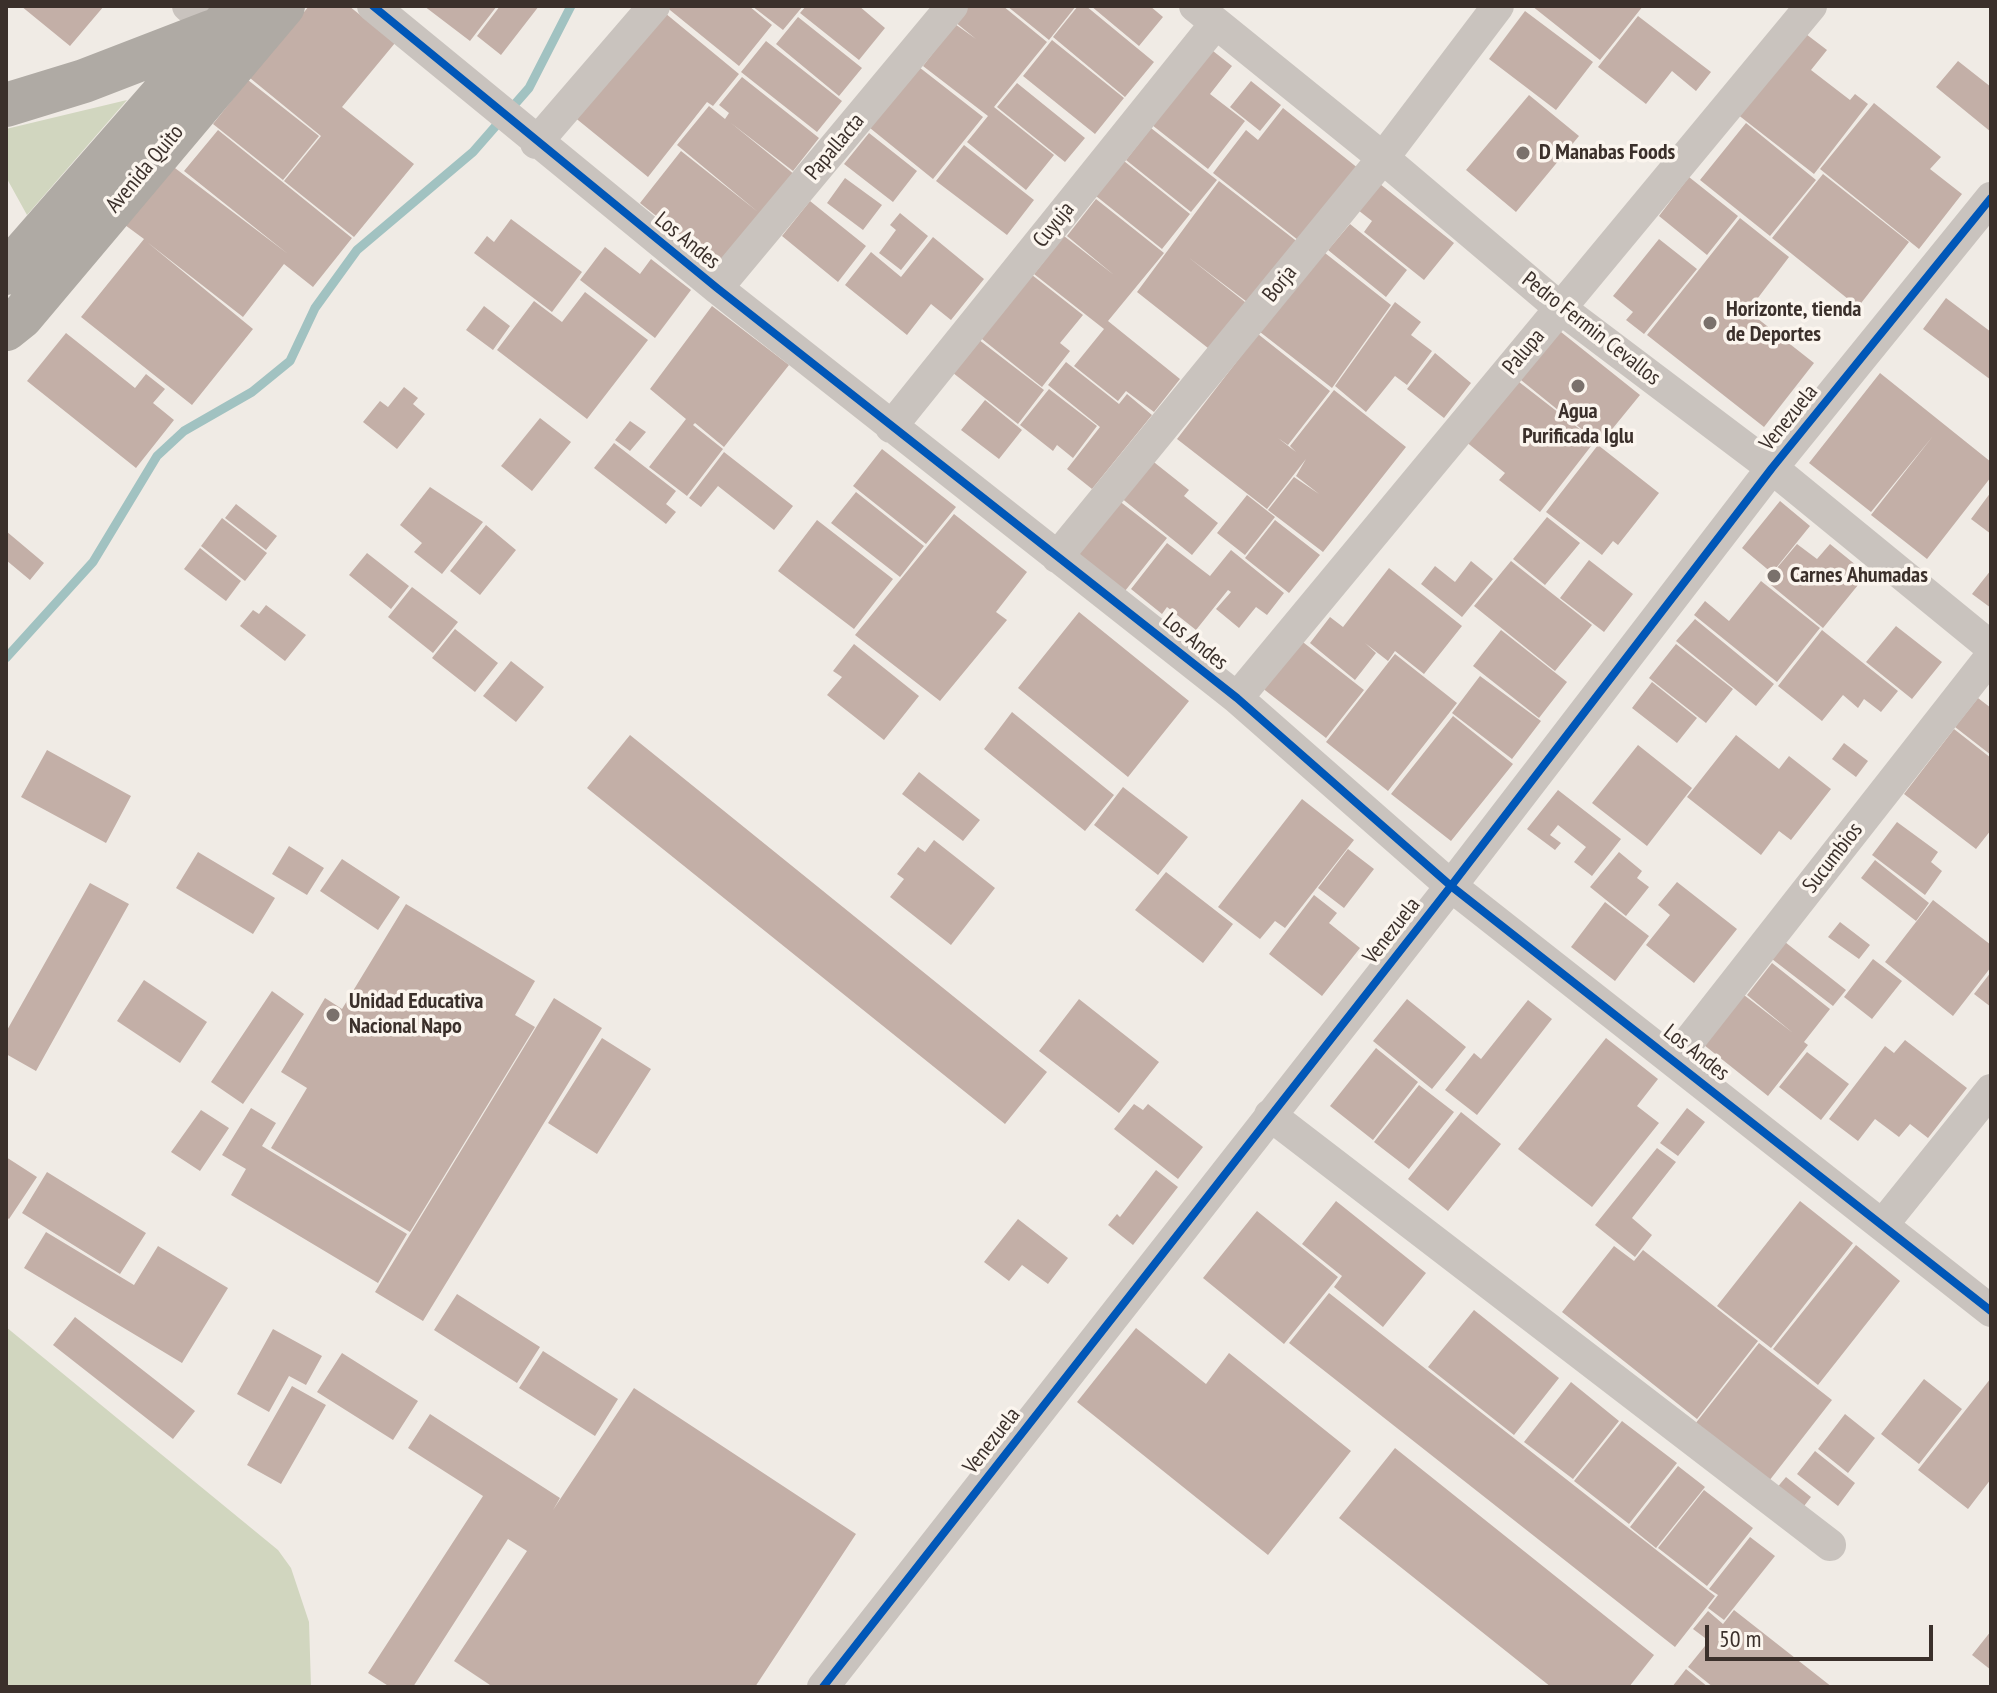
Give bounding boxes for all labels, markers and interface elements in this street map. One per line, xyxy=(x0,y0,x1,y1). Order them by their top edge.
street label: Papallacta xyxy=(800,109,870,185)
street label: Avenida Quito xyxy=(101,120,189,218)
place label: D Manabas Foods xyxy=(1539,140,1675,166)
marker: D Manabas Foods xyxy=(1514,144,1532,162)
street label: Cuyuja xyxy=(1028,197,1080,253)
street label: Los Andes xyxy=(649,207,725,275)
street label: Borja xyxy=(1257,260,1303,308)
street label: Pedro Fermin Cevallos xyxy=(1517,267,1665,391)
place label: Horizonte, tienda de Deportes xyxy=(1726,297,1861,348)
marker: Horizonte, tienda de Deportes xyxy=(1701,314,1719,332)
street label: Palupa xyxy=(1497,324,1551,380)
marker: Agua Purificada Iglu xyxy=(1569,377,1587,395)
street label: Venezuela xyxy=(1754,380,1824,456)
place label: Agua Purificada Iglu xyxy=(1522,399,1634,450)
place label: Carnes Ahumadas xyxy=(1790,563,1928,589)
marker: Carnes Ahumadas xyxy=(1765,567,1783,585)
street label: Los Andes xyxy=(1157,608,1233,676)
street label: Sucumbios xyxy=(1797,818,1869,898)
street label: Venezuela xyxy=(1358,892,1426,970)
place label: Unidad Educativa Nacional Napo xyxy=(349,989,483,1040)
marker: Unidad Educativa Nacional Napo xyxy=(324,1006,342,1024)
street label: Los Andes xyxy=(1658,1019,1734,1087)
street label: Venezuela xyxy=(958,1402,1026,1480)
scale bar xyxy=(1709,1609,1937,1659)
text: 50 m xyxy=(1719,1623,1761,1654)

